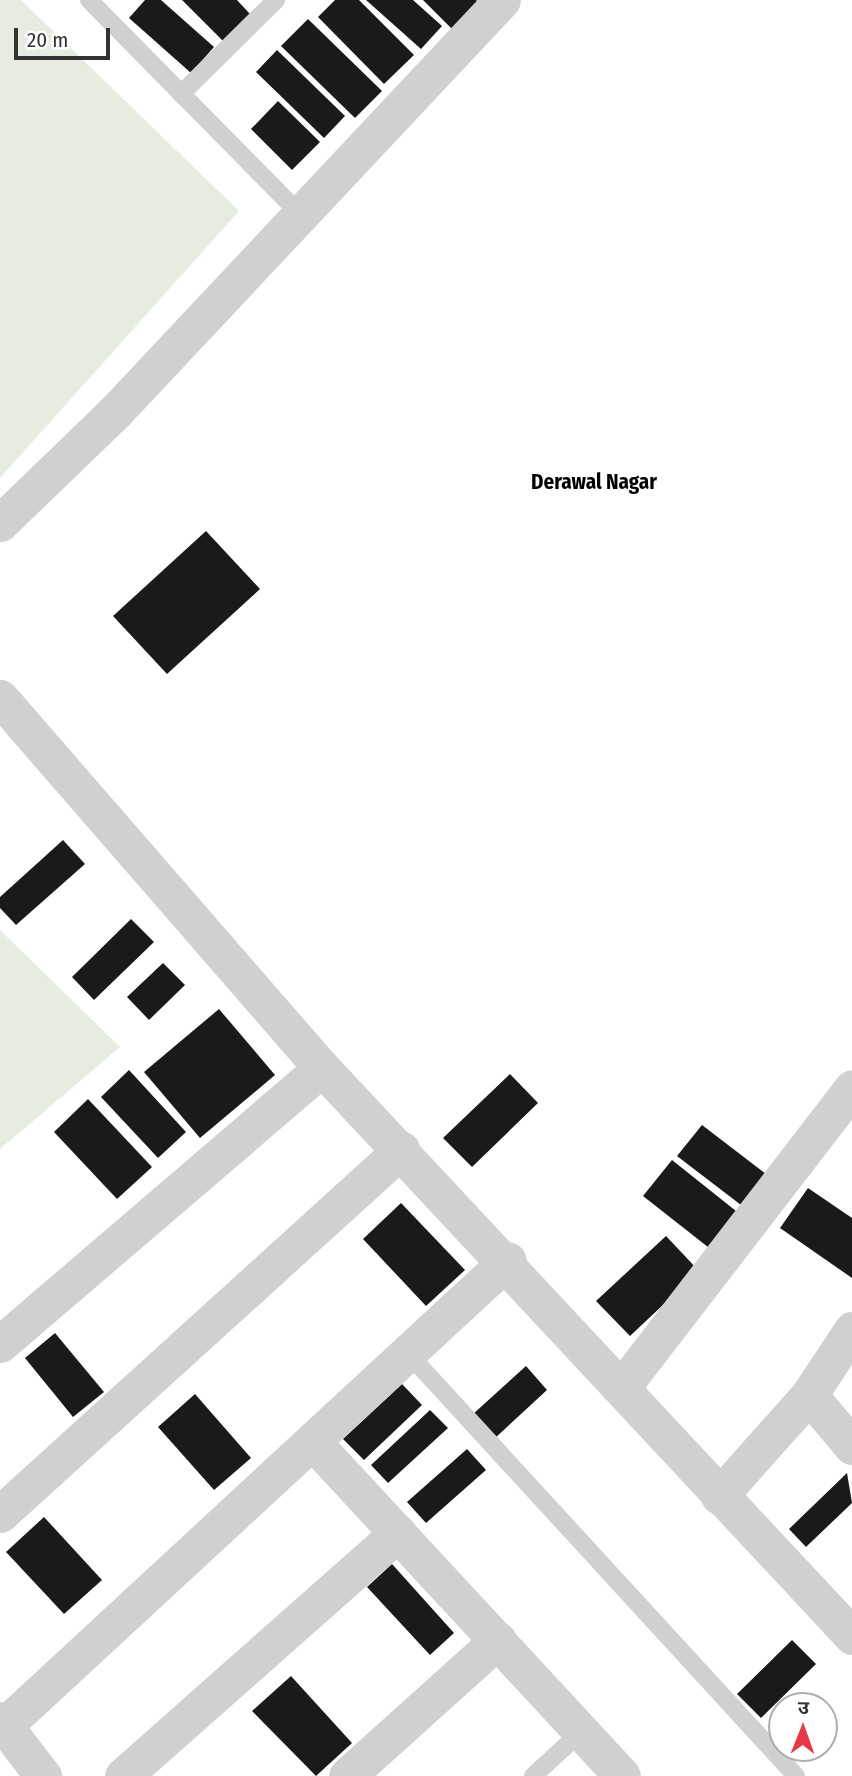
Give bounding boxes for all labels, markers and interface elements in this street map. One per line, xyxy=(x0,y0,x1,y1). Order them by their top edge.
scale bar xyxy=(18,14,114,58)
text: 20 m xyxy=(27,27,68,53)
district label: Derawal Nagar xyxy=(531,469,657,495)
north arrow xyxy=(768,1692,838,1762)
text: उ xyxy=(798,1696,809,1719)

